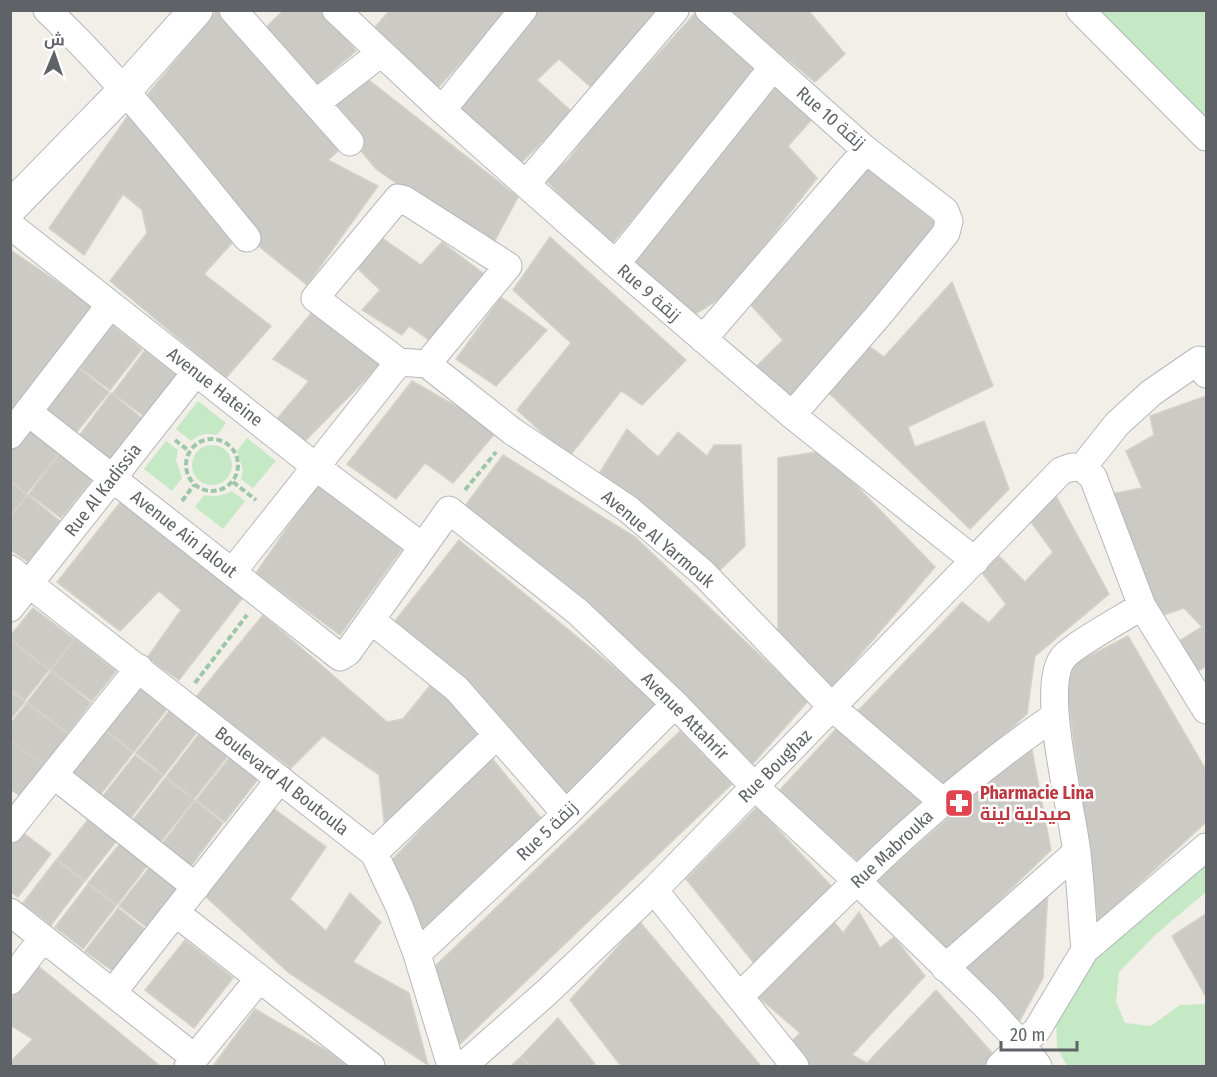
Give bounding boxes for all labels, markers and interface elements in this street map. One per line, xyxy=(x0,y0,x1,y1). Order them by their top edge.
north arrow xyxy=(24,24,84,84)
text: ش xyxy=(44,30,65,49)
street label: Rue 10 زنقة xyxy=(792,82,870,154)
street label: Rue 9 زنقة xyxy=(613,260,685,326)
street label: Avenue Hateine xyxy=(163,343,267,431)
street label: Rue Al Kadissia xyxy=(60,439,146,541)
street label: Avenue Al Yarmouk xyxy=(597,485,719,593)
street label: Avenue Ain Jalout xyxy=(126,486,242,582)
street label: Avenue Attahrir xyxy=(637,668,734,765)
street label: Boulevard Al Boutoula xyxy=(211,722,353,840)
street label: Rue Boughaz xyxy=(734,725,816,807)
place label: Pharmacie Lina صيدلية لينة xyxy=(980,782,1094,825)
pharmacy icon: Pharmacie Lina صيدلية لينة xyxy=(943,787,975,819)
street label: Rue 5 زنقة xyxy=(512,797,582,865)
street label: Rue Mabrouka xyxy=(846,805,938,893)
scale bar xyxy=(1001,1014,1078,1052)
text: 20 m xyxy=(1010,1024,1045,1046)

